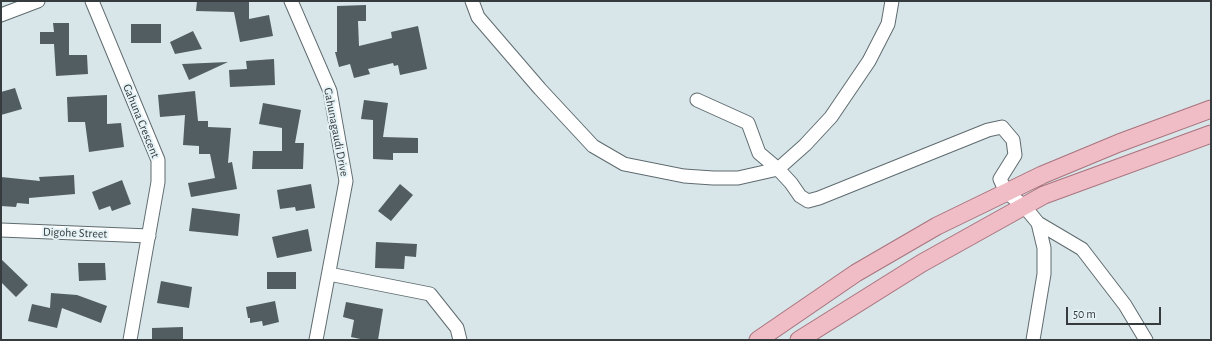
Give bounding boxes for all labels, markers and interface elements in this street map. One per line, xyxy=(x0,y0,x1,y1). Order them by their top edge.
street label: Gahuna Crescent xyxy=(120,82,162,160)
street label: Gahunagaudi Drive xyxy=(320,86,352,178)
street label: Digohe Street xyxy=(43,225,107,241)
scale bar xyxy=(1068,299,1163,325)
text: 50 m xyxy=(1073,308,1096,320)

